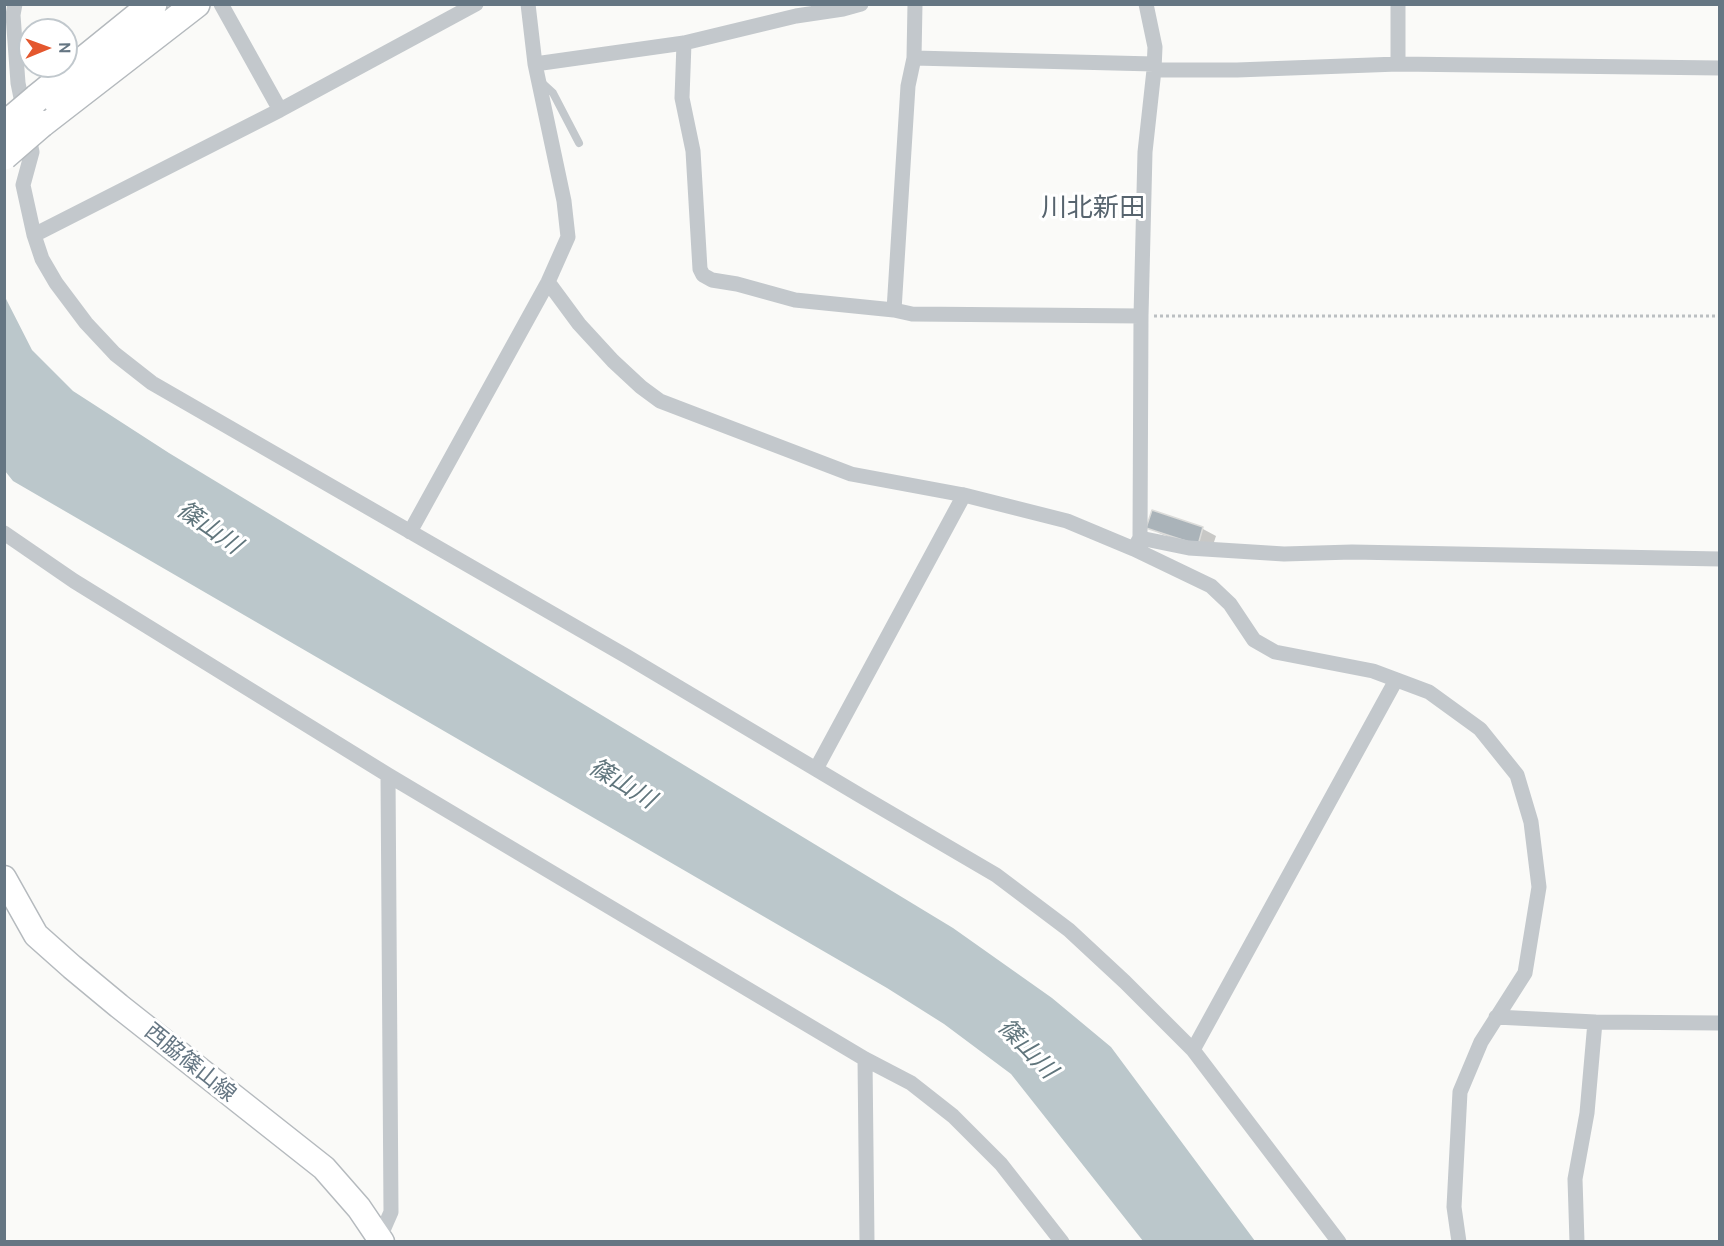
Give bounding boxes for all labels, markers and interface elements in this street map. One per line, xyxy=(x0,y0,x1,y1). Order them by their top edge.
north arrow xyxy=(18,18,78,78)
text: N xyxy=(55,42,74,54)
district label: 川北新田 xyxy=(1041,192,1145,224)
water label: 篠山川 xyxy=(171,496,247,560)
water label: 篠山川 xyxy=(584,753,660,815)
water label: 篠山川 xyxy=(992,1013,1062,1085)
street label: 西脇篠山線 xyxy=(139,1018,241,1108)

